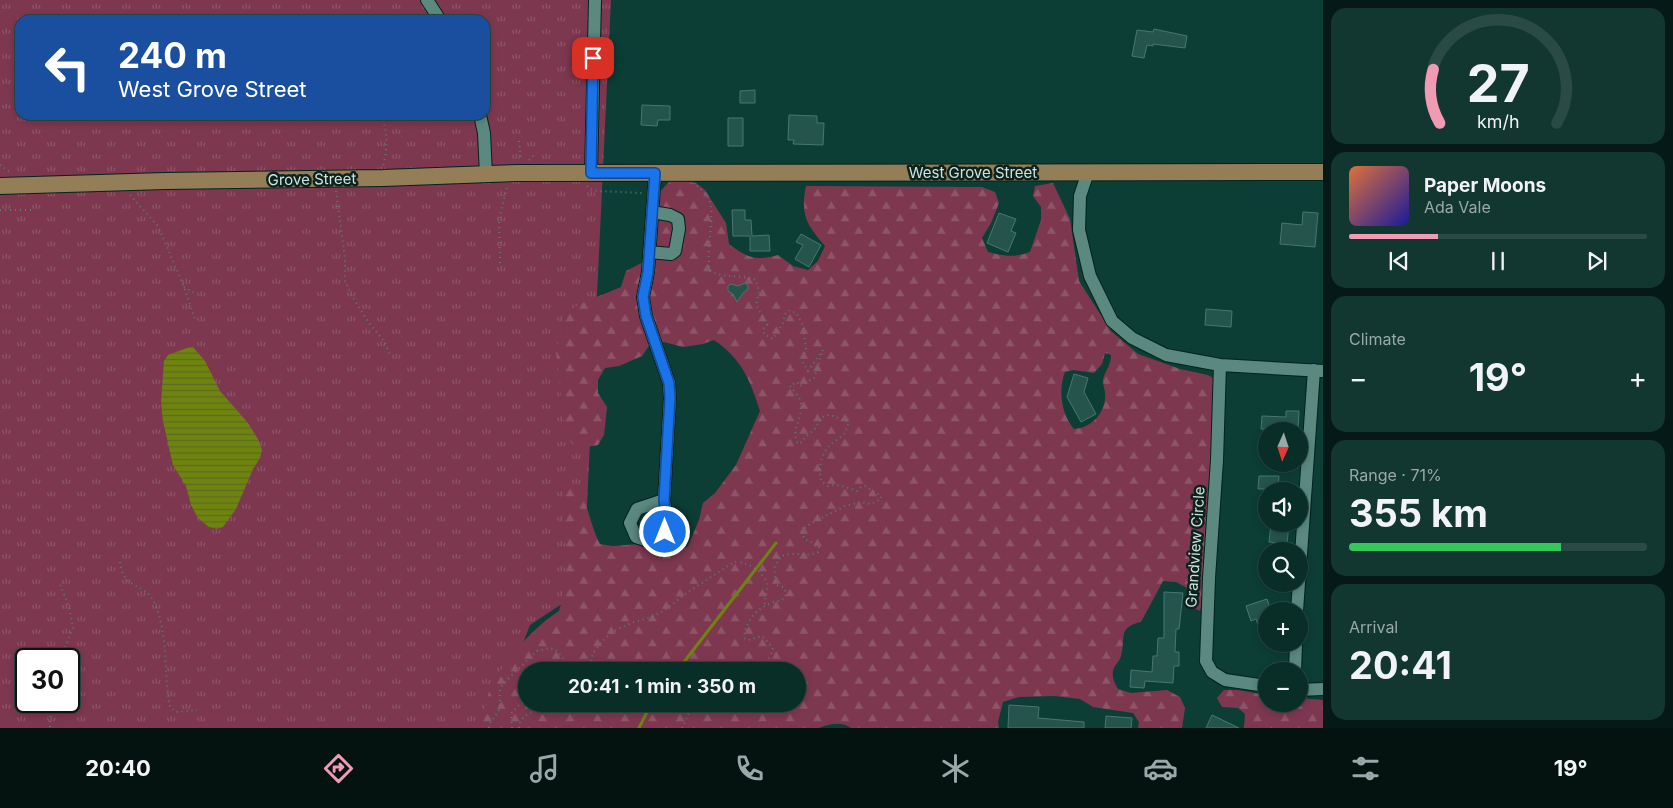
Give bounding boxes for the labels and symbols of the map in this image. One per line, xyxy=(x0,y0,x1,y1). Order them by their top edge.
pin xyxy=(572,37,614,79)
street label: West Grove Street xyxy=(909,163,1037,182)
street label: Grove Street xyxy=(267,169,357,189)
north arrow xyxy=(1258,422,1308,472)
street label: Grandview Circle xyxy=(1181,486,1209,608)
position arrow xyxy=(638,505,690,557)
speed limit sign: 30 xyxy=(15,648,80,713)

